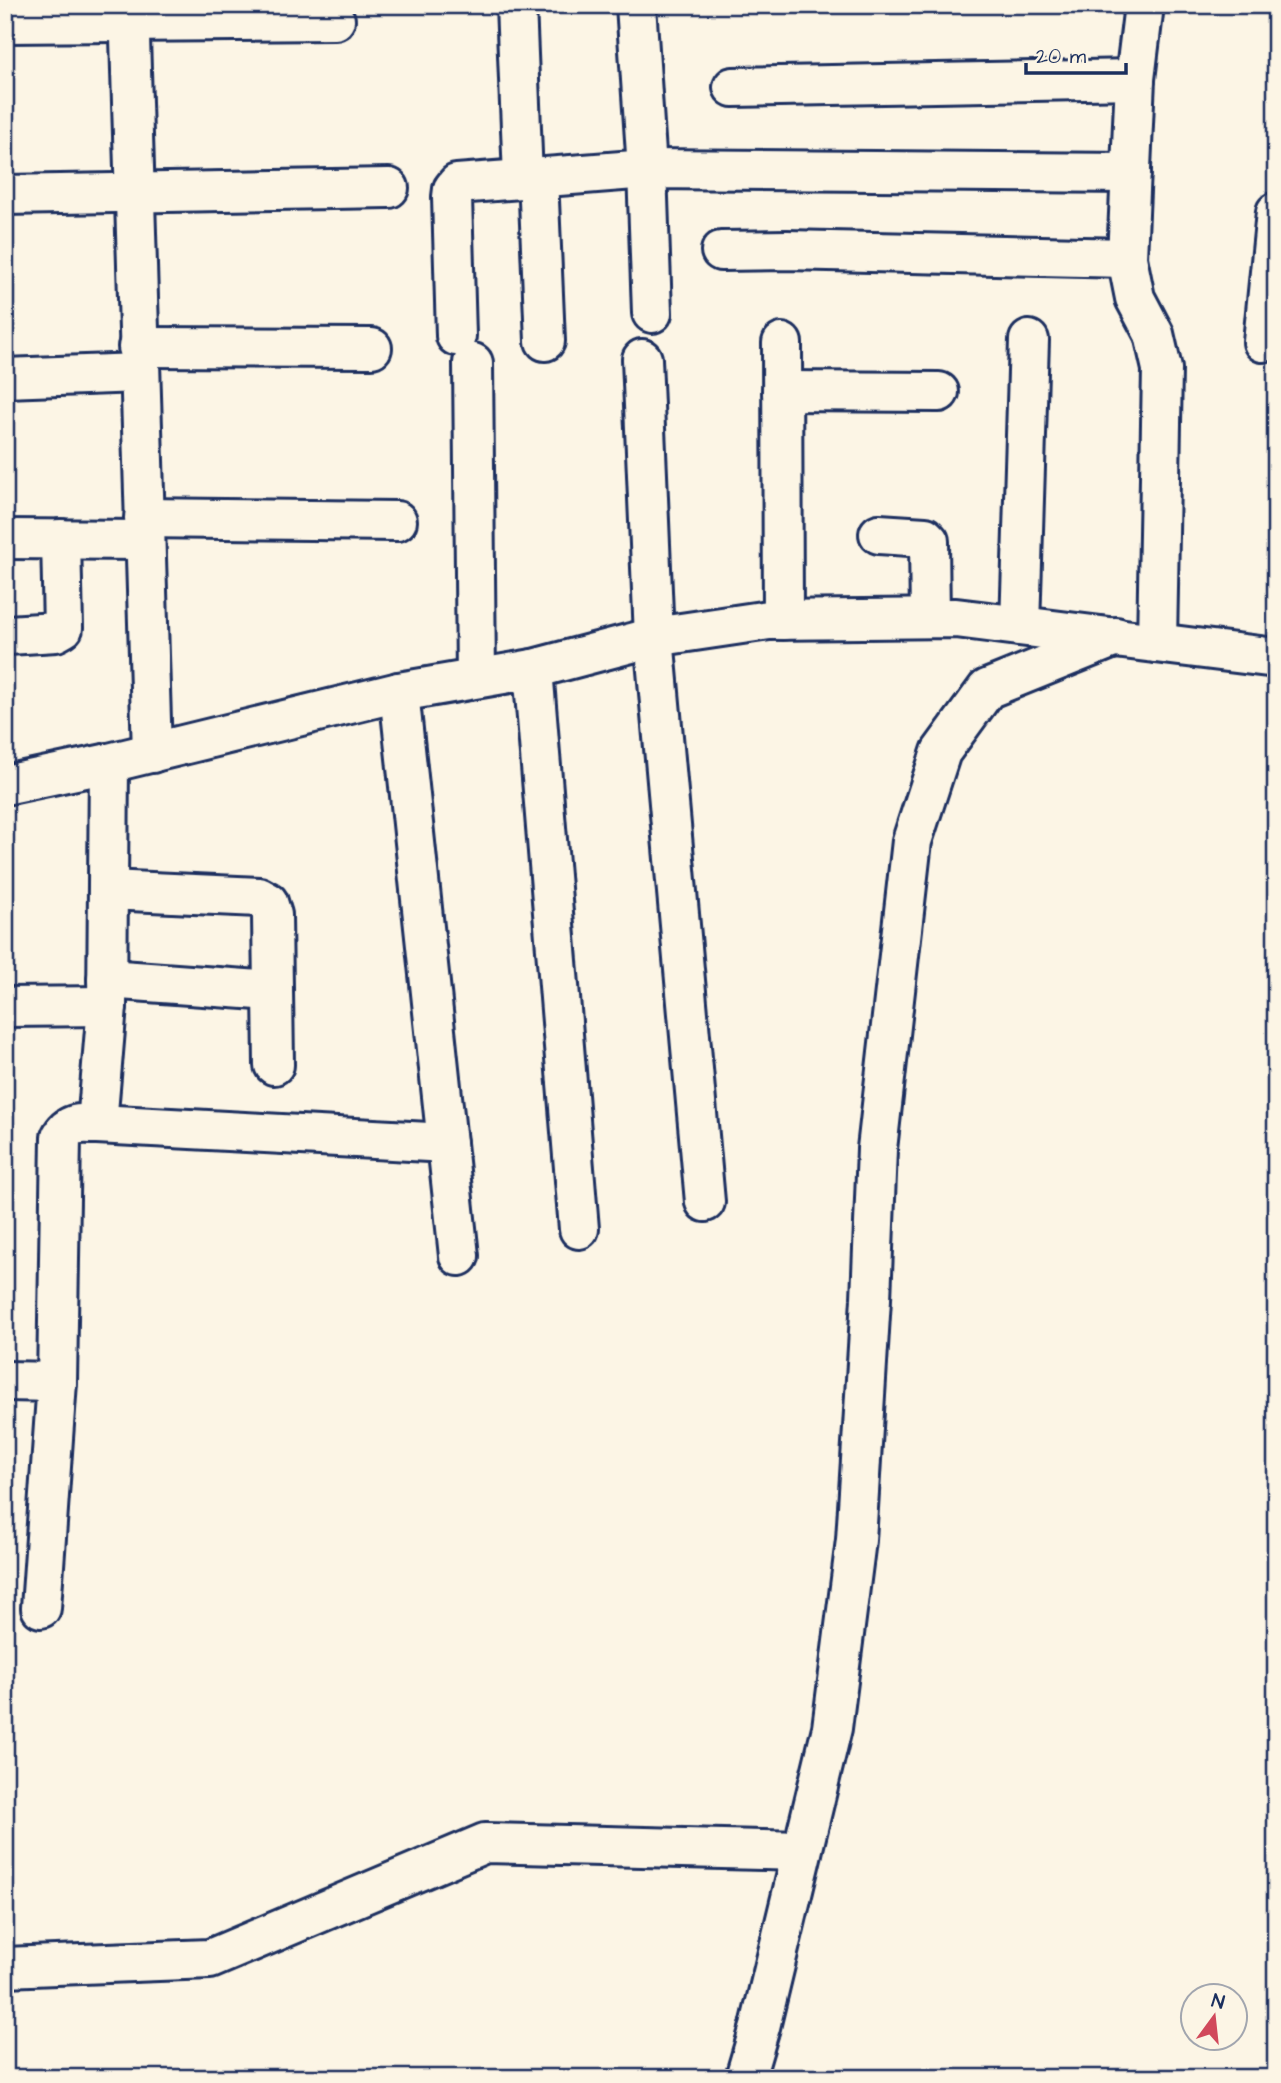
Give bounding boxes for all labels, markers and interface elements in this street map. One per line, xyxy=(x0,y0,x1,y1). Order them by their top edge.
scale bar xyxy=(1026,32,1125,76)
text: 20 m xyxy=(1036,42,1087,71)
north arrow xyxy=(1180,1982,1250,2052)
text: N xyxy=(1209,1987,1227,2017)

